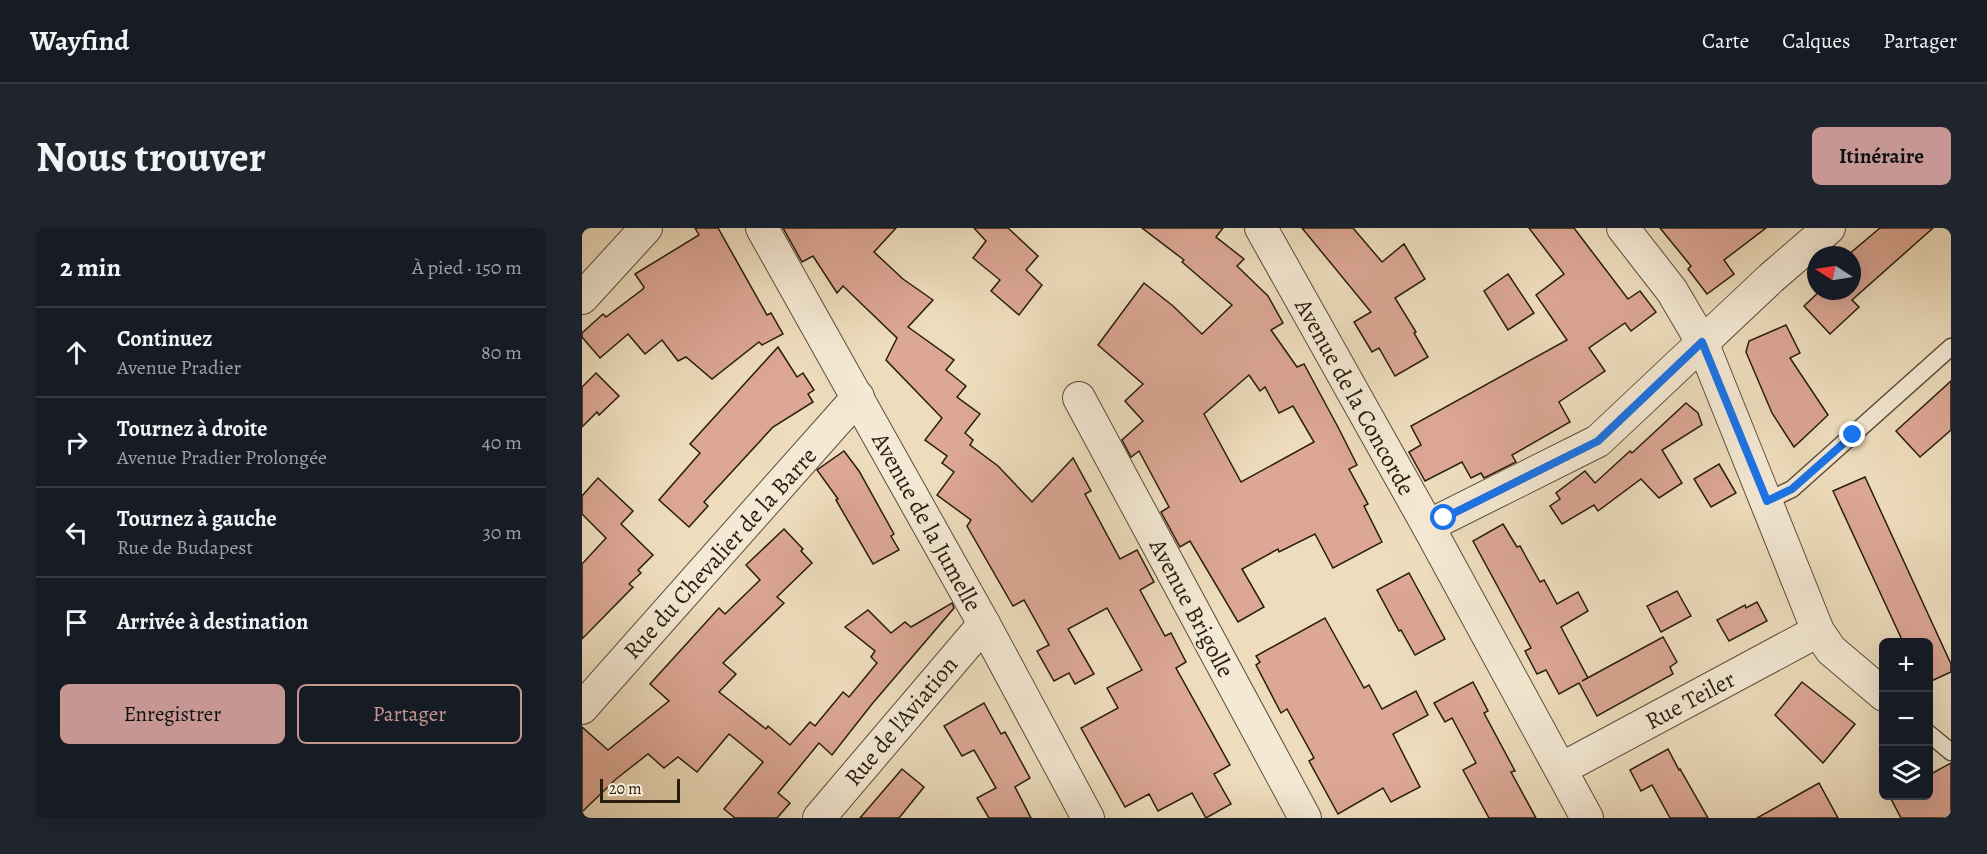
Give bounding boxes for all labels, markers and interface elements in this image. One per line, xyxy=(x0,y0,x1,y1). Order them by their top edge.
text: Wayfind xyxy=(30,22,129,60)
text: Carte xyxy=(1702,27,1749,55)
text: Calques xyxy=(1782,27,1850,55)
text: Partager xyxy=(1883,27,1957,55)
button: Itinéraire xyxy=(1812,127,1951,185)
text: Nous trouver xyxy=(36,128,266,185)
north arrow xyxy=(1807,246,1861,300)
text: 2 min xyxy=(60,250,121,285)
text: À pied · 150 m xyxy=(412,254,522,281)
street label: Avenue de la Concorde xyxy=(1287,292,1422,501)
text: Continuez xyxy=(117,324,212,354)
icon: ahead xyxy=(60,336,93,369)
text: 80 m xyxy=(481,339,522,366)
text: Avenue Pradier xyxy=(117,354,241,381)
text: Tournez à droite xyxy=(117,414,268,444)
route end xyxy=(1839,421,1865,447)
icon: right xyxy=(60,426,93,459)
street label: Avenue de la Jumelle xyxy=(864,426,989,617)
text: 40 m xyxy=(482,429,522,456)
street label: Rue du Chevalier de la Barre xyxy=(616,440,824,666)
text: Avenue Pradier Prolongée xyxy=(117,444,327,471)
text: Tournez à gauche xyxy=(117,504,277,534)
route start xyxy=(1430,504,1456,530)
icon: left xyxy=(60,516,93,549)
text: 30 m xyxy=(482,519,522,546)
street label: Avenue Brigolle xyxy=(1142,532,1242,683)
text: Rue de Budapest xyxy=(117,534,253,561)
icon: arrive xyxy=(60,606,93,639)
text: Arrivée à destination xyxy=(117,607,308,637)
map controls xyxy=(1879,638,1933,800)
button: + xyxy=(1879,638,1933,692)
street label: Rue de l'Aviation xyxy=(837,649,965,793)
street label: Rue Teiler xyxy=(1639,663,1741,737)
button: Enregistrer xyxy=(60,684,285,744)
button: Partager xyxy=(297,684,522,744)
button: − xyxy=(1879,692,1933,746)
button: layers xyxy=(1879,746,1933,800)
scale bar xyxy=(600,776,680,804)
text: 20 m xyxy=(609,778,642,800)

